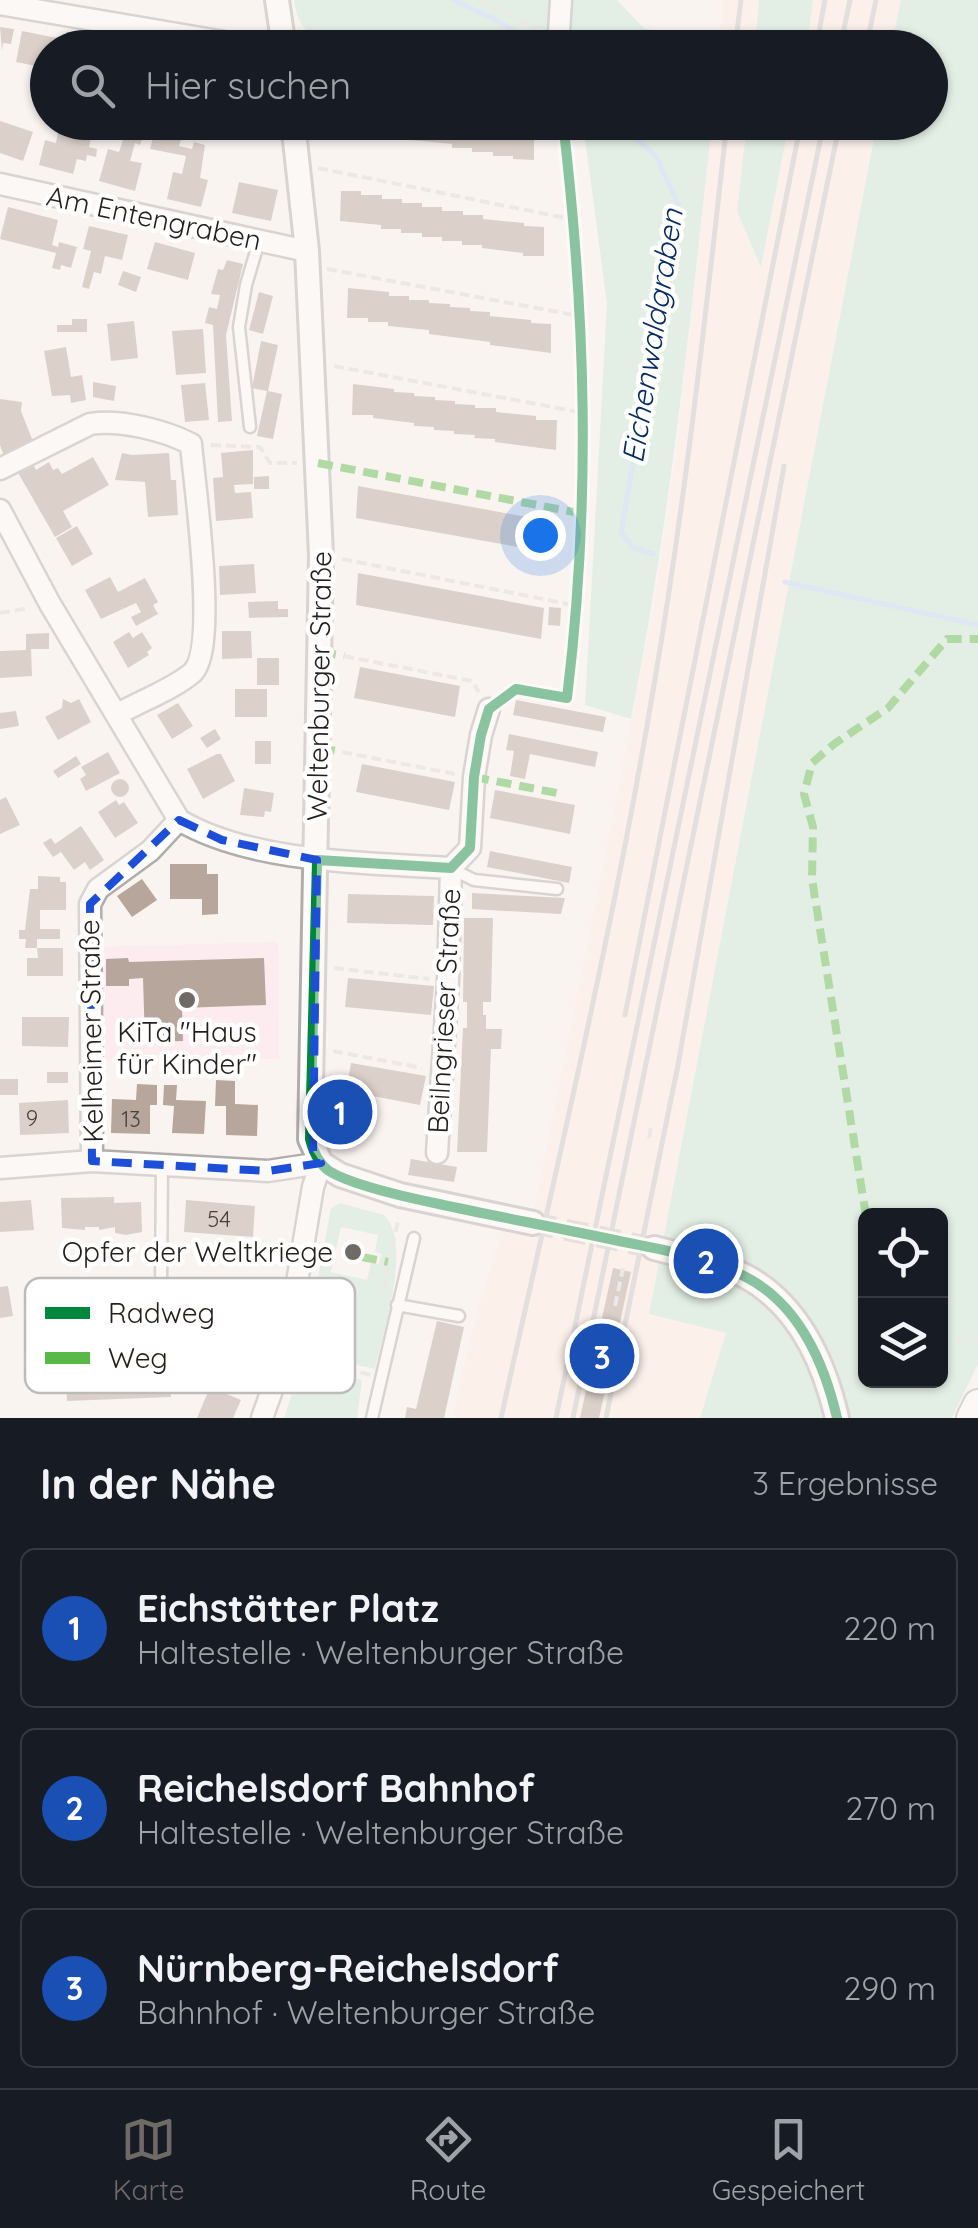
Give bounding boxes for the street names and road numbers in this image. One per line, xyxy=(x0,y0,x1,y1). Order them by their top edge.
street label: Am Entengraben xyxy=(44,178,265,257)
street label: Weltenburger Straße xyxy=(299,551,338,821)
street label: Beilngrieser Straße xyxy=(420,887,467,1134)
street label: Kelheimer Straße xyxy=(71,919,110,1143)

